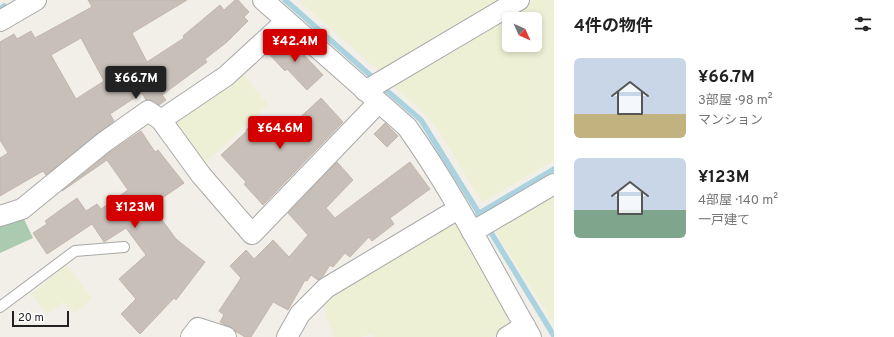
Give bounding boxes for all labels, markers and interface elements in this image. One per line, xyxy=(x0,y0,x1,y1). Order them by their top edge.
north arrow xyxy=(502,12,542,52)
map controls xyxy=(502,12,542,52)
icon: filters xyxy=(852,13,874,35)
text: 4件の物件 xyxy=(574,16,653,38)
pin: ¥42.4M xyxy=(262,29,328,63)
text: ¥42.4M xyxy=(272,34,318,50)
pin: ¥66.7M xyxy=(103,66,169,100)
text: ¥66.7M xyxy=(698,67,755,89)
text: ¥66.7M xyxy=(114,71,158,87)
icon: home xyxy=(606,74,654,122)
text: 3部屋 · 98 m² xyxy=(698,93,772,109)
text: マンション xyxy=(698,113,763,129)
pin: ¥64.6M xyxy=(247,116,313,150)
text: ¥64.6M xyxy=(257,121,303,137)
text: ¥123M xyxy=(698,167,749,189)
icon: home xyxy=(606,174,654,222)
text: 4部屋 · 140 m² xyxy=(698,193,778,209)
pin: ¥123M xyxy=(107,195,163,229)
text: ¥123M xyxy=(115,200,155,216)
text: 一戸建て xyxy=(698,213,750,229)
scale bar xyxy=(12,309,69,328)
text: 20 m xyxy=(18,311,44,325)

